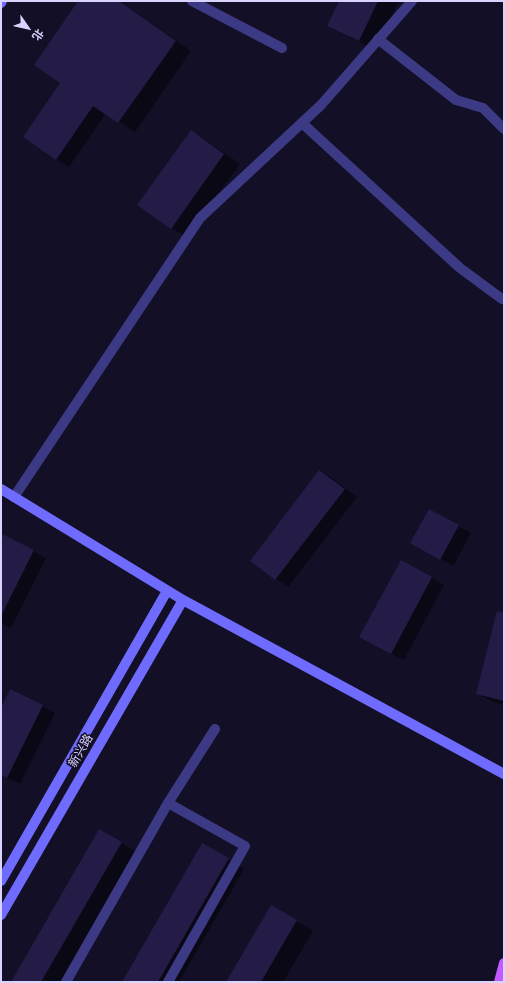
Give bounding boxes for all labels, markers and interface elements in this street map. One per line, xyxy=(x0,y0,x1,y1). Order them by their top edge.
north arrow xyxy=(8,8,48,48)
text: 北 xyxy=(29,26,48,44)
street label: 新兴路 xyxy=(66,732,96,770)

